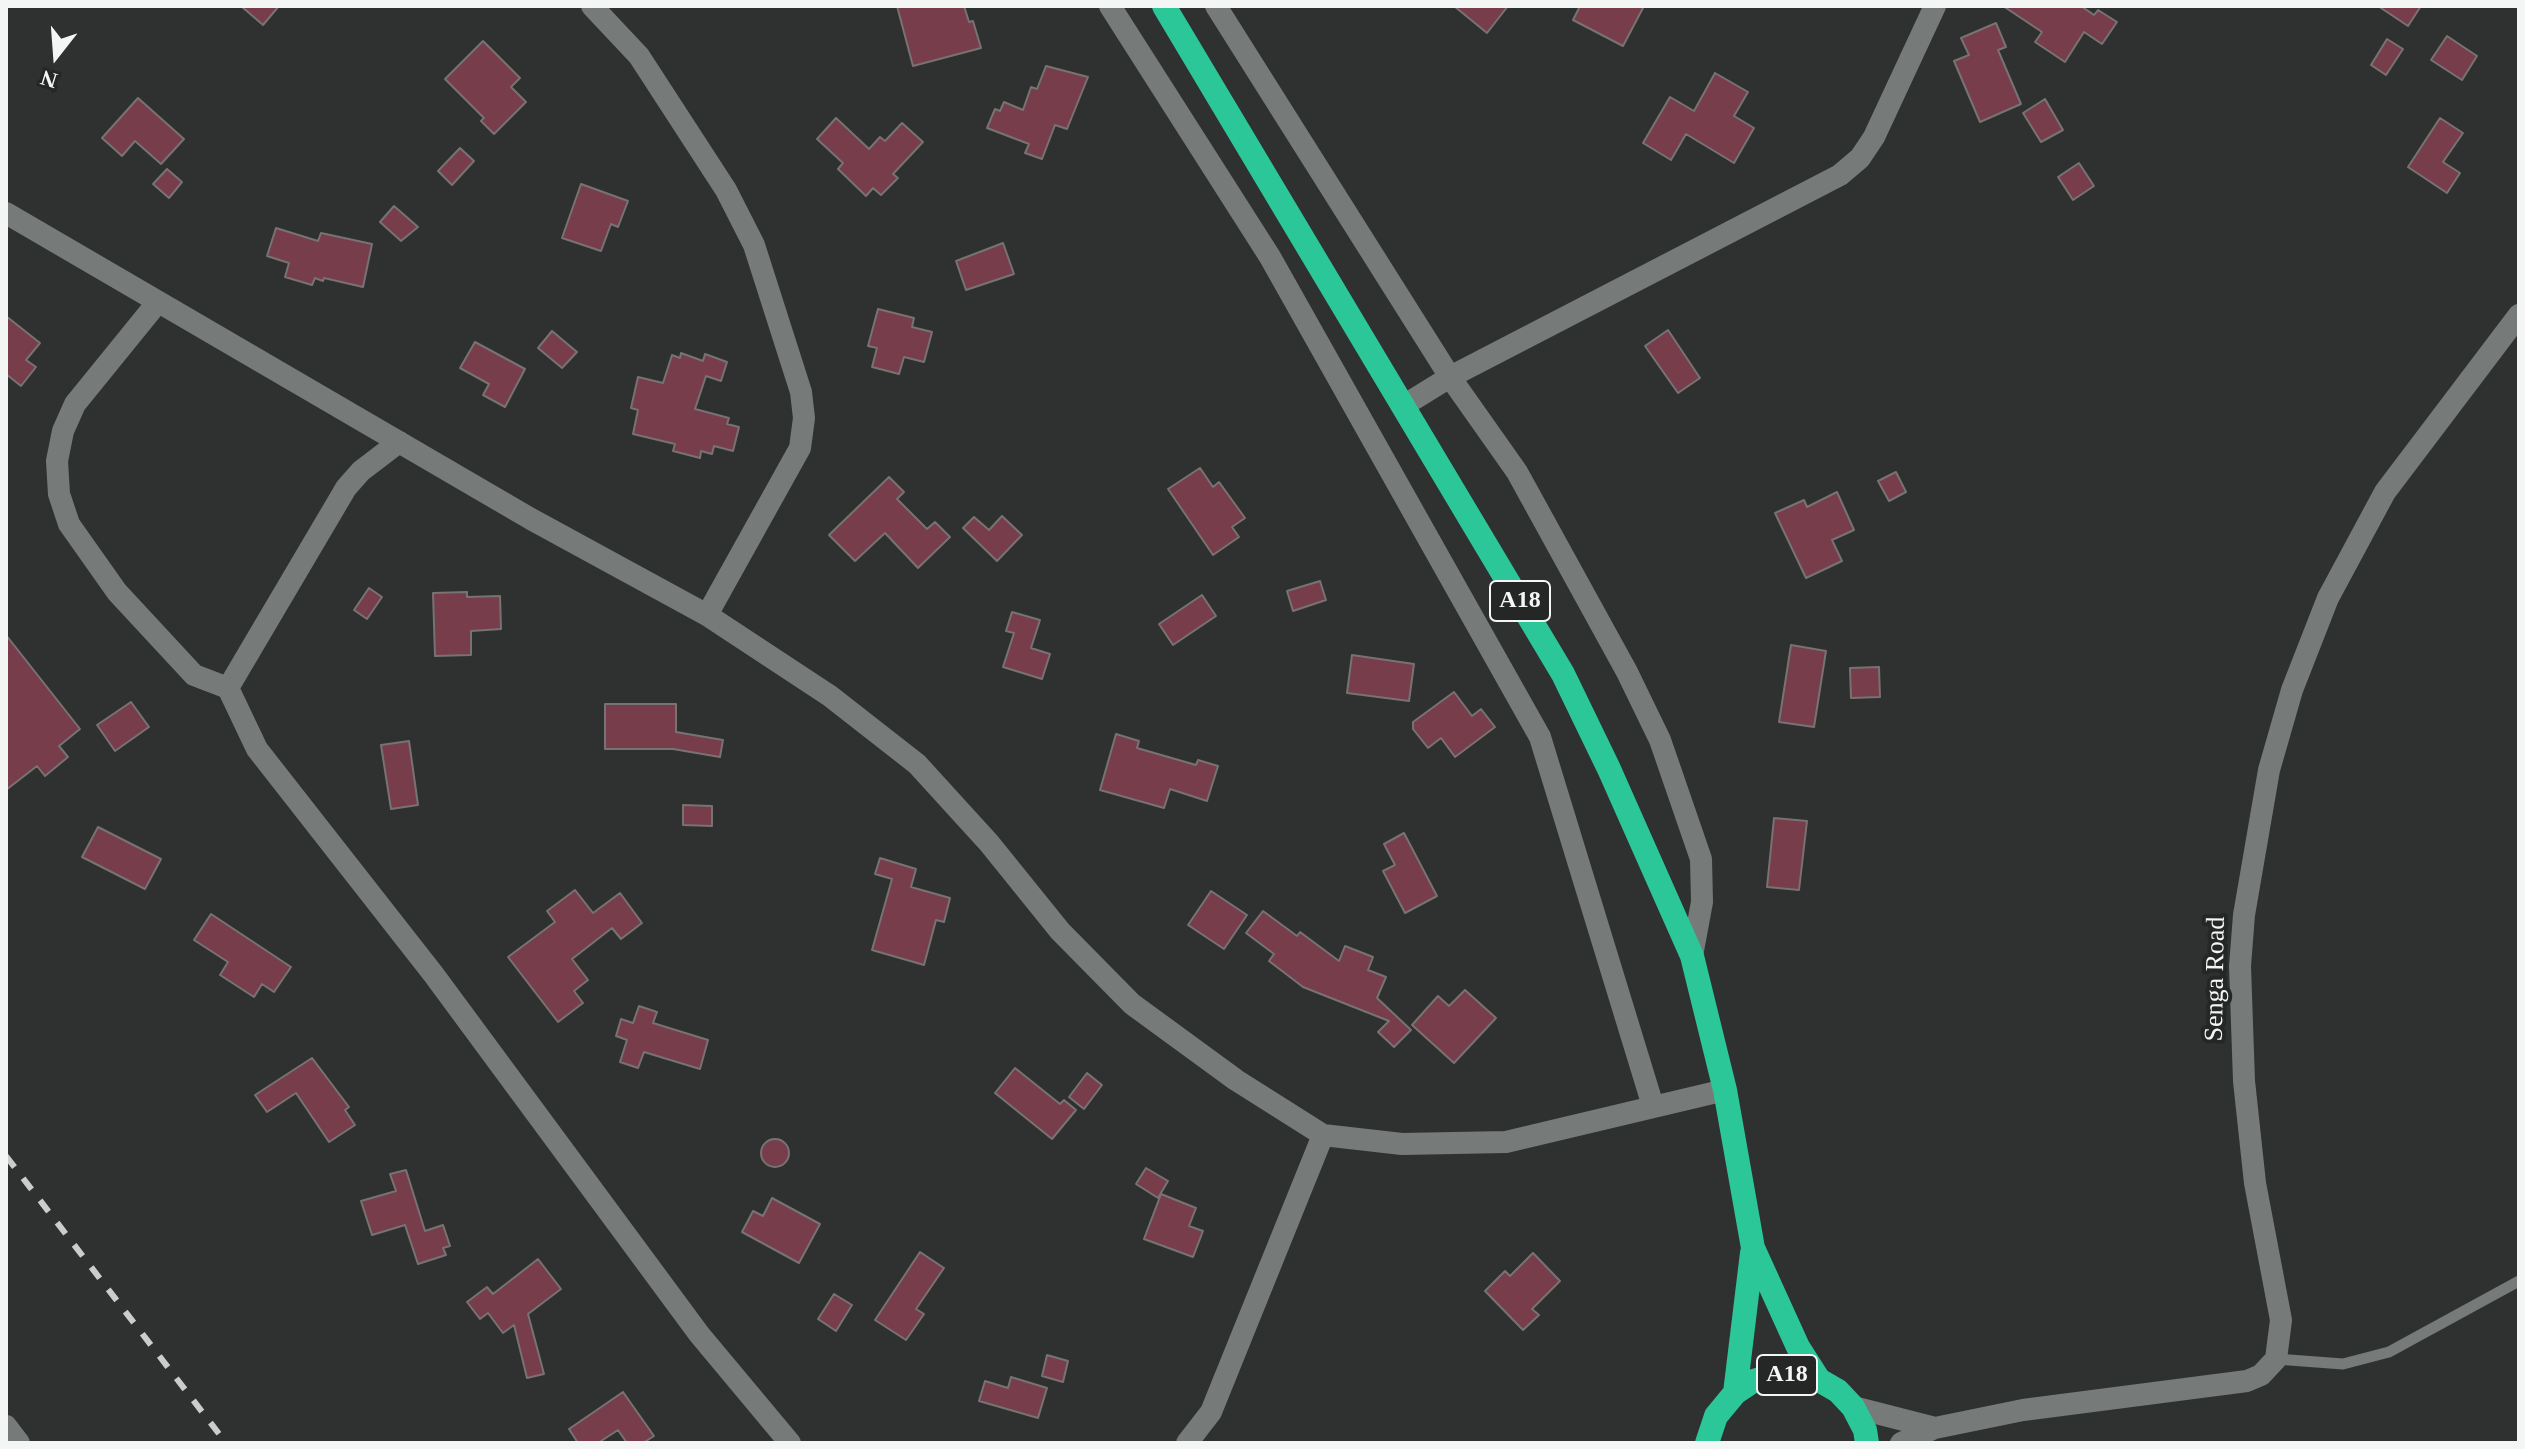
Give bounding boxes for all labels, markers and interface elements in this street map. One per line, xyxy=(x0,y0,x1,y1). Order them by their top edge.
north arrow xyxy=(16,16,96,96)
text: N xyxy=(38,65,60,94)
road number: A18 xyxy=(1490,581,1550,621)
street label: Senga Road xyxy=(2199,916,2233,1042)
road number: A18 xyxy=(1757,1355,1817,1395)

